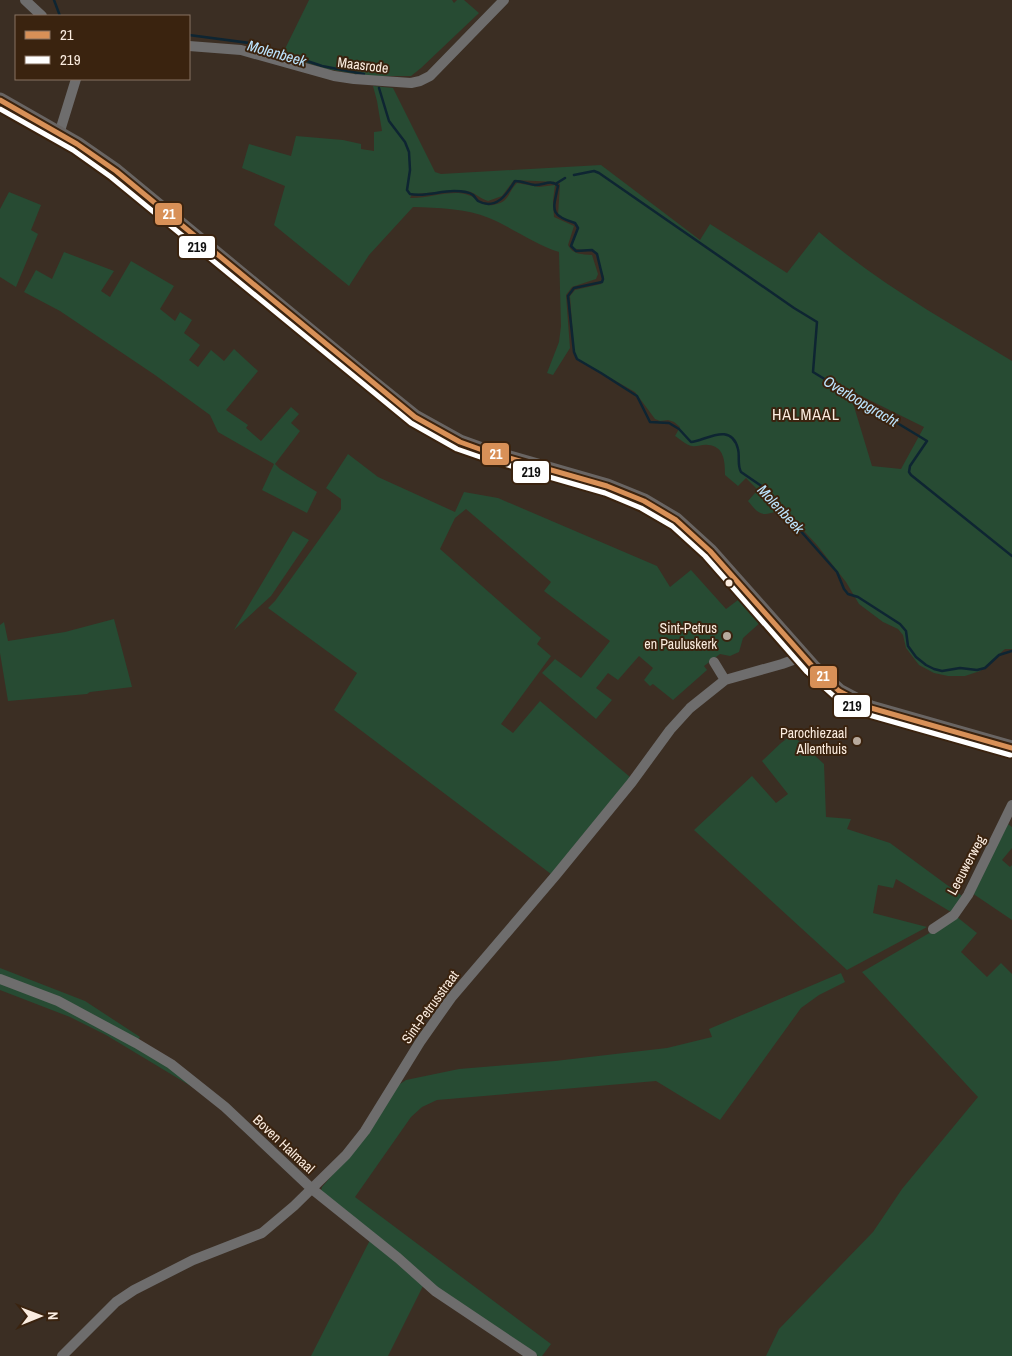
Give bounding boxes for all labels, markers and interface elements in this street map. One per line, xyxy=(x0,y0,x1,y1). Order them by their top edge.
legend xyxy=(15,15,190,80)
text: 21 xyxy=(60,24,74,45)
water label: Molenbeek xyxy=(245,35,310,72)
text: 219 xyxy=(60,49,81,70)
street label: Maasrode xyxy=(337,53,389,77)
line badge: 21 xyxy=(154,202,183,226)
text: 21 xyxy=(163,205,176,223)
line badge: 219 xyxy=(178,235,216,259)
text: 219 xyxy=(187,238,207,256)
water label: Overloopgracht xyxy=(820,370,903,432)
district label: HALMAAL xyxy=(772,403,840,425)
line badge: 21 xyxy=(481,442,510,466)
text: 21 xyxy=(490,445,503,463)
line badge: 219 xyxy=(512,460,550,484)
text: 219 xyxy=(521,463,541,481)
water label: Molenbeek xyxy=(753,480,810,539)
unlabelled marker xyxy=(724,578,734,588)
place label: Sint-Petrus en Pauluskerk xyxy=(644,619,717,653)
marker: Sint-Petrus en Pauluskerk xyxy=(721,630,733,642)
line badge: 21 xyxy=(809,665,838,689)
text: 21 xyxy=(817,667,830,685)
line badge: 219 xyxy=(833,694,871,718)
text: 219 xyxy=(842,697,862,715)
place label: Parochiezaal Allenthuis xyxy=(780,724,847,758)
marker: Parochiezaal Allenthuis xyxy=(851,735,863,747)
street label: Leeuwerweg xyxy=(943,832,990,898)
street label: Sint-Petrusstraat xyxy=(397,967,463,1047)
street label: Boven Halmaal xyxy=(249,1111,319,1177)
north arrow xyxy=(15,1291,65,1341)
text: N xyxy=(44,1311,62,1320)

